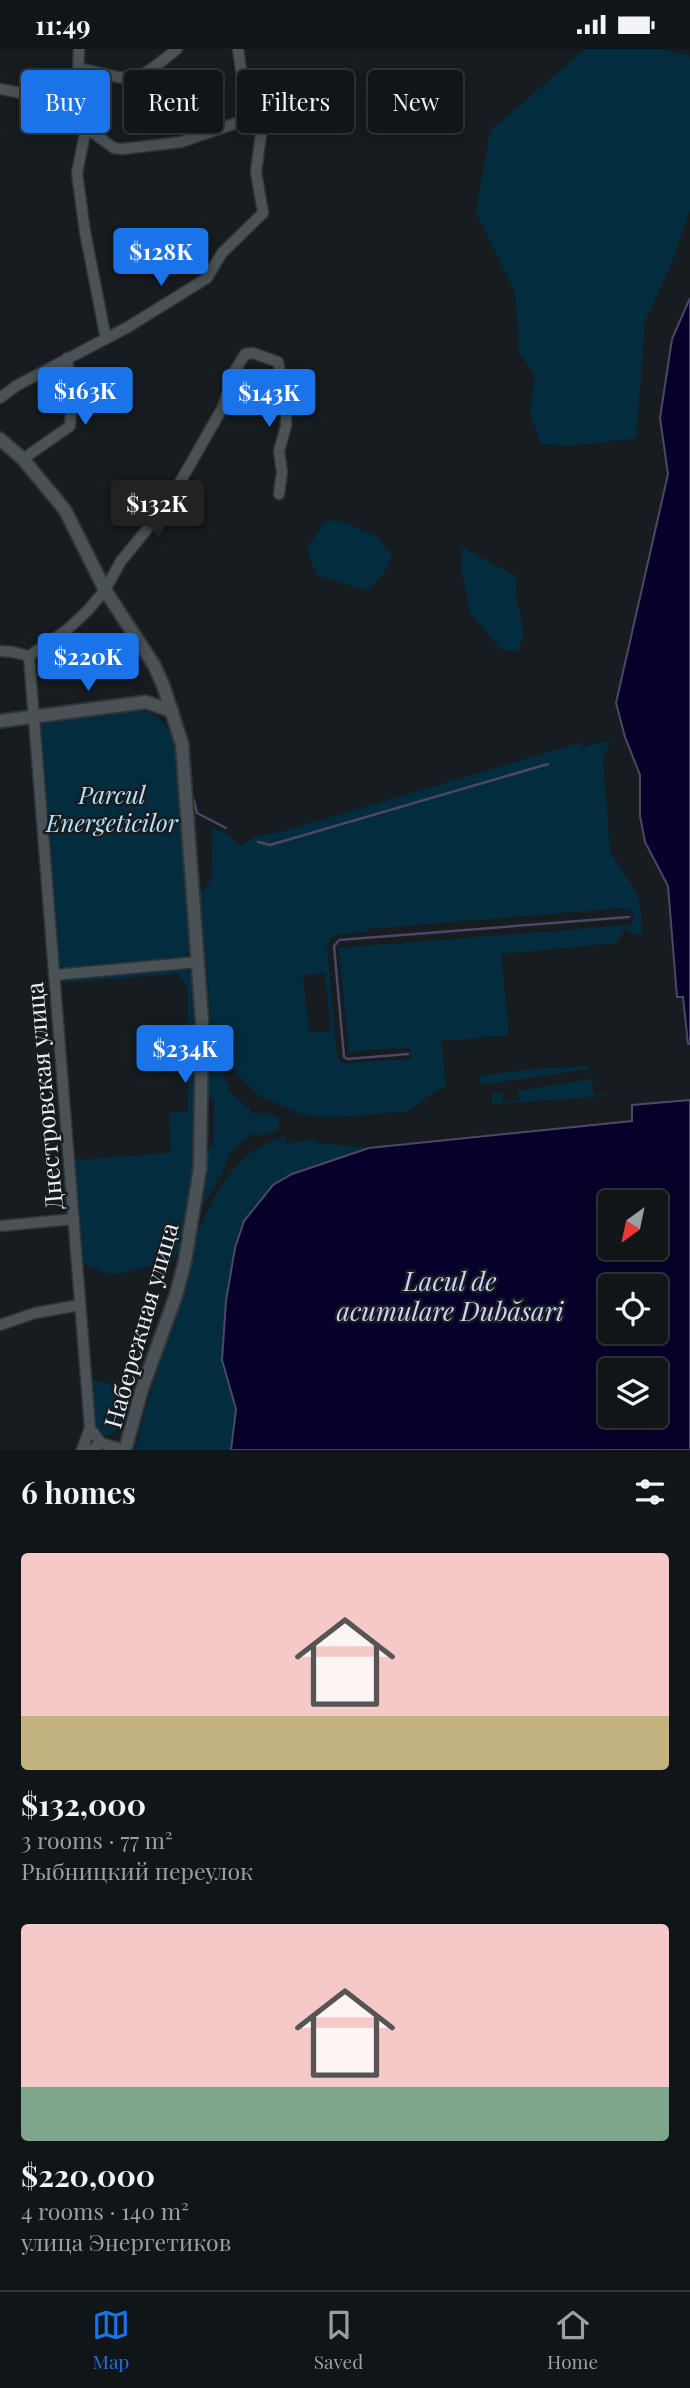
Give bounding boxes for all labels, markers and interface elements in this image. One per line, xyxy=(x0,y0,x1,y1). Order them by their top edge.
text: 11:49 xyxy=(35,7,91,42)
chip: Buy xyxy=(21,70,110,133)
chip: Rent xyxy=(124,70,223,133)
chip: Filters xyxy=(237,70,354,133)
chip: New xyxy=(368,70,463,133)
pin: $128K xyxy=(112,229,210,288)
text: $128K xyxy=(129,235,193,266)
pin: $163K xyxy=(36,367,134,427)
pin: $143K xyxy=(220,369,318,429)
text: $163K xyxy=(54,374,116,405)
text: $143K xyxy=(238,376,300,407)
pin: $132K xyxy=(108,481,206,540)
text: $132K xyxy=(126,487,188,518)
pin: $220K xyxy=(39,633,137,693)
text: $220K xyxy=(54,640,122,671)
park label: Parcul Energeticilor xyxy=(45,778,179,838)
street label: Днестровская улица xyxy=(17,981,69,1211)
pin: $234K xyxy=(136,1025,234,1085)
text: $234K xyxy=(152,1032,218,1063)
north arrow xyxy=(598,1190,668,1260)
map controls xyxy=(598,1190,668,1428)
street label: Набережная улица xyxy=(95,1219,185,1431)
water label: Lacul de acumulare Dubăsari xyxy=(336,1263,565,1328)
button: locate xyxy=(598,1274,668,1344)
button: layers xyxy=(598,1358,668,1428)
text: 6 homes xyxy=(21,1472,136,1512)
icon: filters xyxy=(631,1473,669,1511)
icon: home xyxy=(282,1599,408,1725)
text: $132,000 xyxy=(21,1784,146,1824)
text: 3 rooms · 77 m² xyxy=(21,1824,173,1855)
text: Рыбницкий переулок xyxy=(21,1855,253,1886)
icon: home xyxy=(282,1970,408,2096)
text: $220,000 xyxy=(21,2155,155,2195)
text: 4 rooms · 140 m² xyxy=(21,2195,189,2226)
text: улица Энергетиков xyxy=(21,2226,231,2257)
tab: Map xyxy=(92,2306,130,2374)
tab: Saved xyxy=(314,2306,363,2374)
tab: Home xyxy=(547,2306,598,2374)

